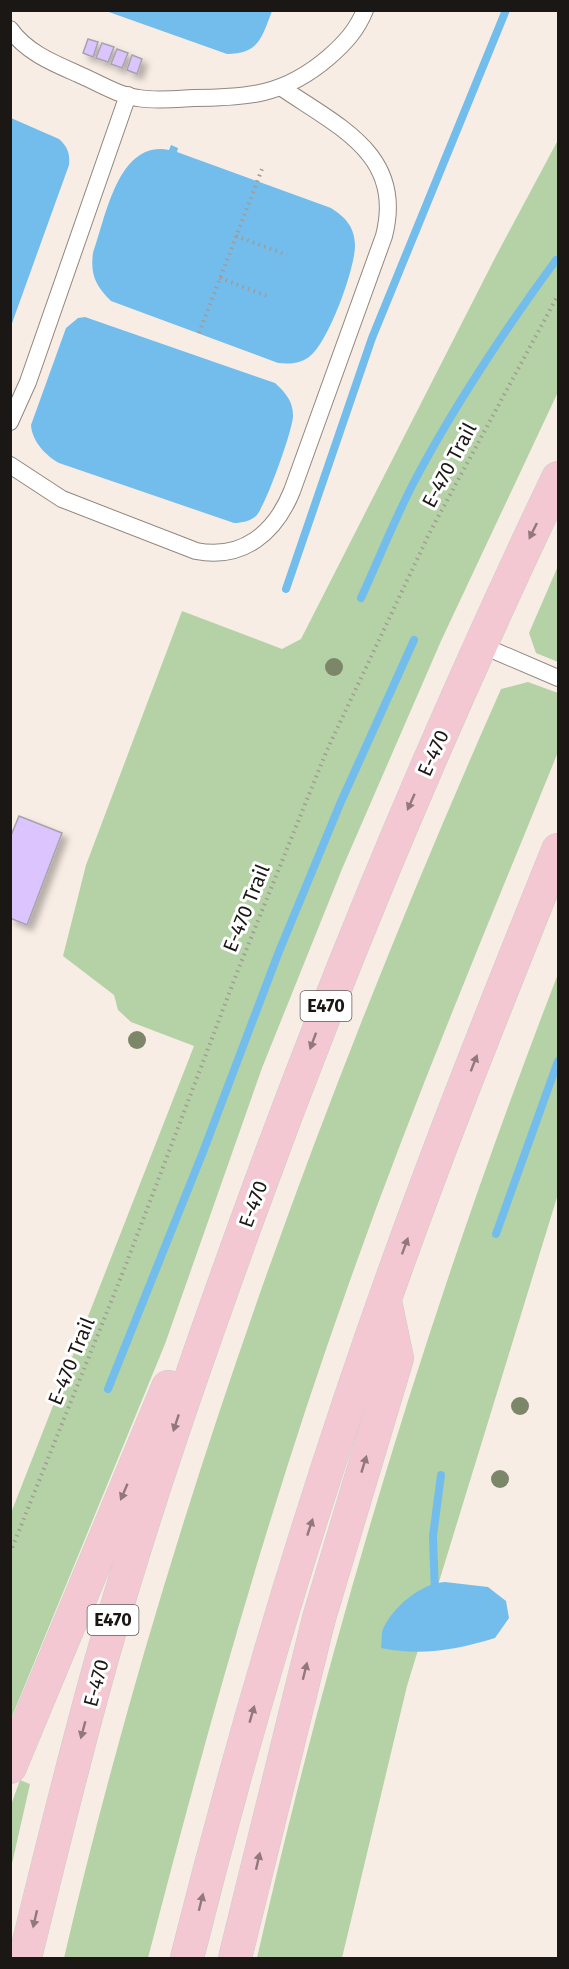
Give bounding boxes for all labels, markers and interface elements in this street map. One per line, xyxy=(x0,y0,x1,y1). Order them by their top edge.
street label: E-470 Trail xyxy=(417,418,481,511)
one-way arrow xyxy=(529,522,538,539)
street label: E-470 xyxy=(412,726,454,780)
one-way arrow xyxy=(406,793,415,811)
street label: E-470 Trail xyxy=(218,860,275,955)
road number: E470 xyxy=(300,991,352,1021)
one-way arrow xyxy=(308,1032,318,1050)
one-way arrow xyxy=(469,1054,479,1072)
street label: E-470 xyxy=(233,1177,273,1231)
one-way arrow xyxy=(400,1236,410,1254)
street label: E-470 Trail xyxy=(43,1313,100,1408)
one-way arrow xyxy=(171,1414,181,1432)
one-way arrow xyxy=(360,1455,369,1473)
one-way arrow xyxy=(119,1483,129,1501)
one-way arrow xyxy=(306,1518,315,1536)
road number: E470 xyxy=(88,1605,138,1635)
street label: E-470 xyxy=(78,1657,114,1709)
one-way arrow xyxy=(301,1662,310,1680)
one-way arrow xyxy=(248,1705,257,1723)
one-way arrow xyxy=(78,1721,87,1739)
one-way arrow xyxy=(253,1851,263,1870)
one-way arrow xyxy=(196,1893,206,1911)
one-way arrow xyxy=(29,1910,39,1928)

